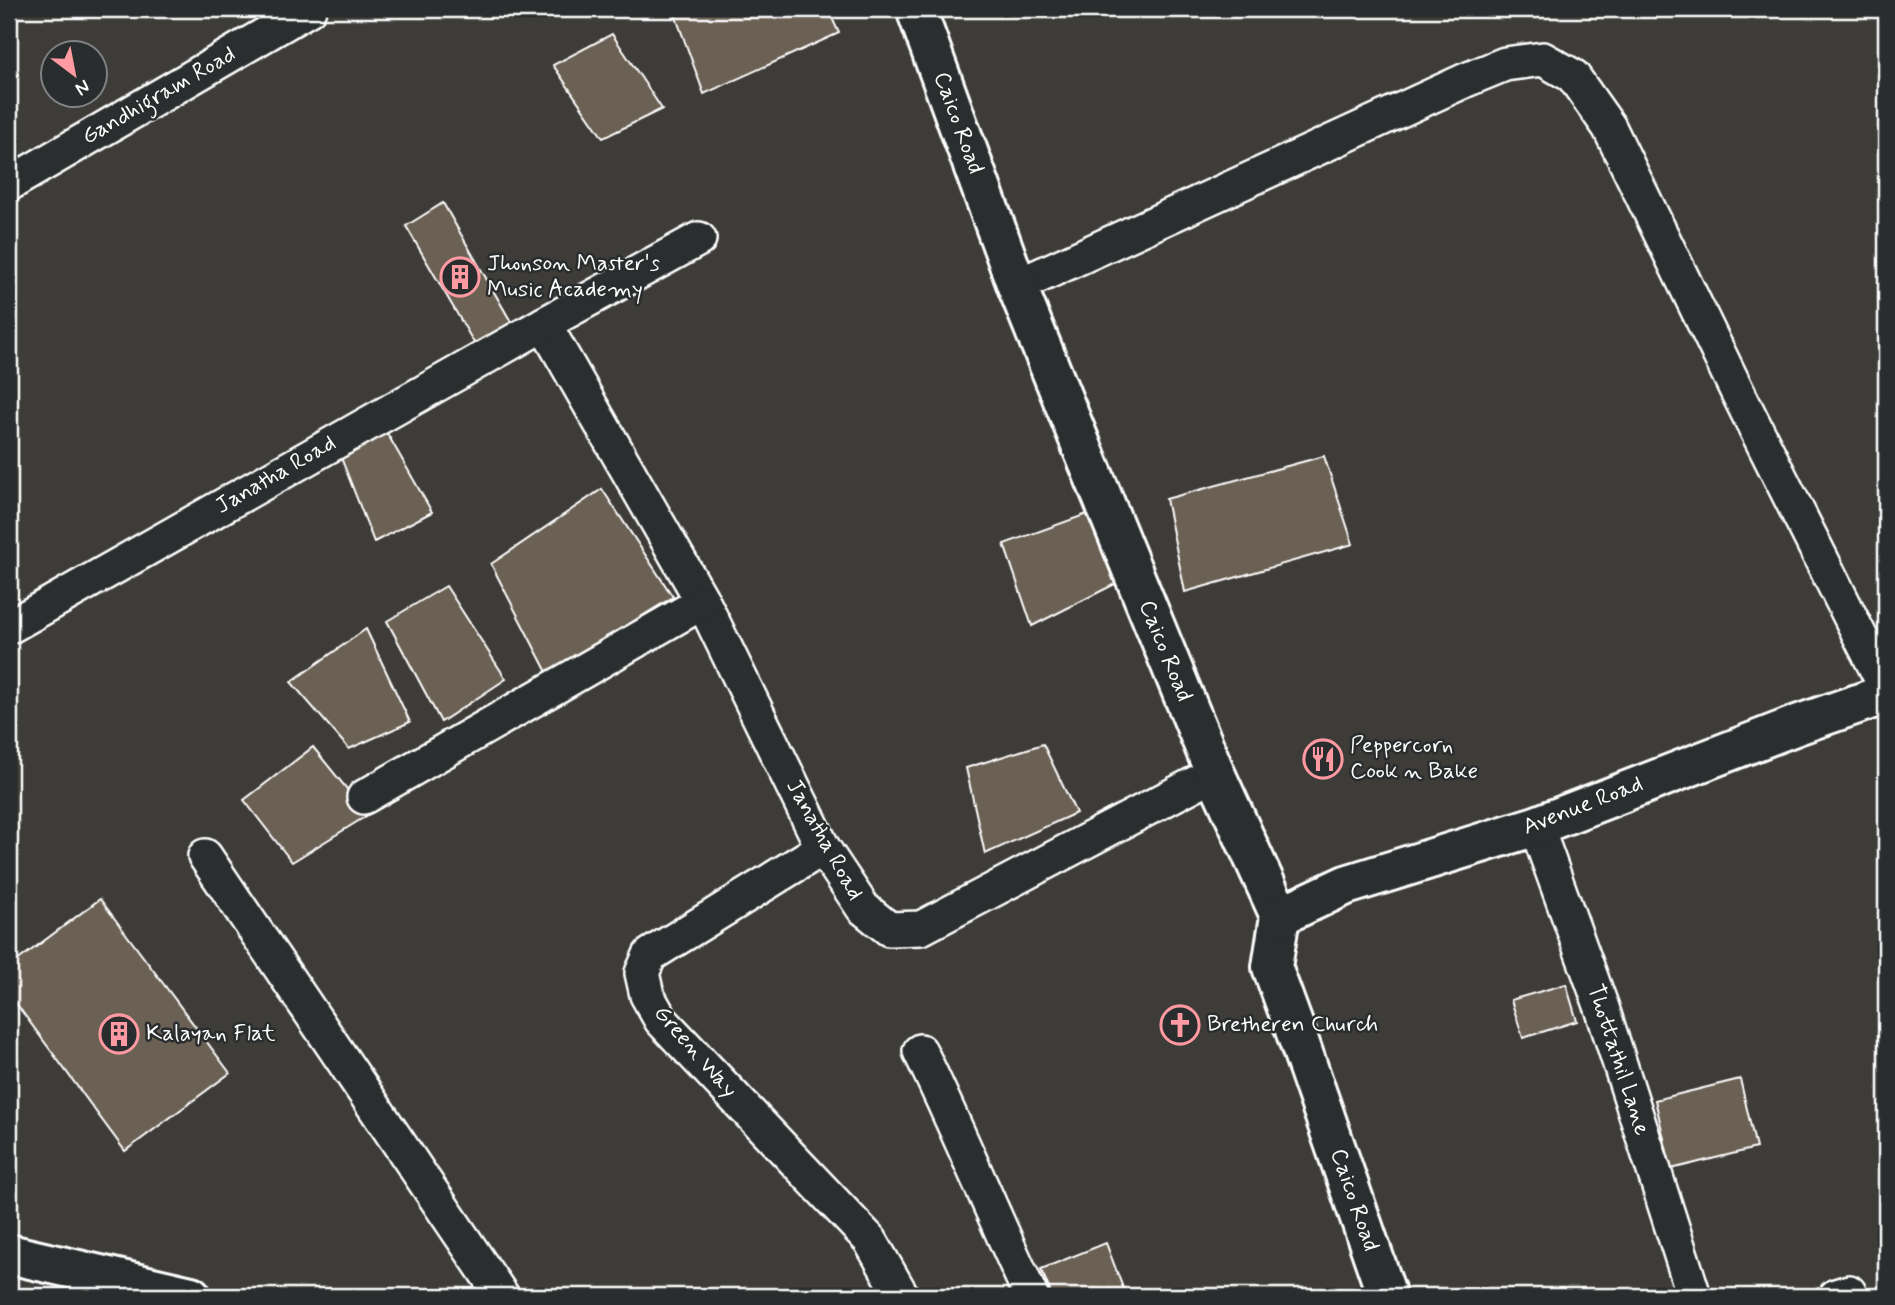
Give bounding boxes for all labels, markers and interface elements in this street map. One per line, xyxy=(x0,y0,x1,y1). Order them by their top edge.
north arrow xyxy=(38,38,108,108)
street label: Gandhigram Road xyxy=(77,40,242,154)
street label: Caico Road xyxy=(926,68,990,178)
text: N xyxy=(70,73,94,101)
place label: Jhonson Master's Music Academy xyxy=(487,249,660,305)
building icon: Jhonson Master's Music Academy xyxy=(439,256,481,298)
street label: Janatha Road xyxy=(210,428,342,522)
street label: Caico Road xyxy=(1131,596,1199,706)
place label: Peppercorn Cook n Bake xyxy=(1350,731,1478,787)
restaurant icon: Peppercorn Cook n Bake xyxy=(1302,738,1344,780)
street label: Avenue Road xyxy=(1519,769,1647,843)
street label: Janatha Road xyxy=(778,774,870,906)
street label: Thottathil Lane xyxy=(1579,981,1657,1140)
street label: Green Way xyxy=(646,999,744,1105)
church icon: Bretheren Church xyxy=(1159,1004,1201,1046)
place label: Bretheren Church xyxy=(1207,1010,1378,1040)
building icon: Kalayan Flat xyxy=(98,1013,140,1055)
place label: Kalayan Flat xyxy=(146,1019,276,1049)
street label: Caico Road xyxy=(1322,1145,1386,1255)

